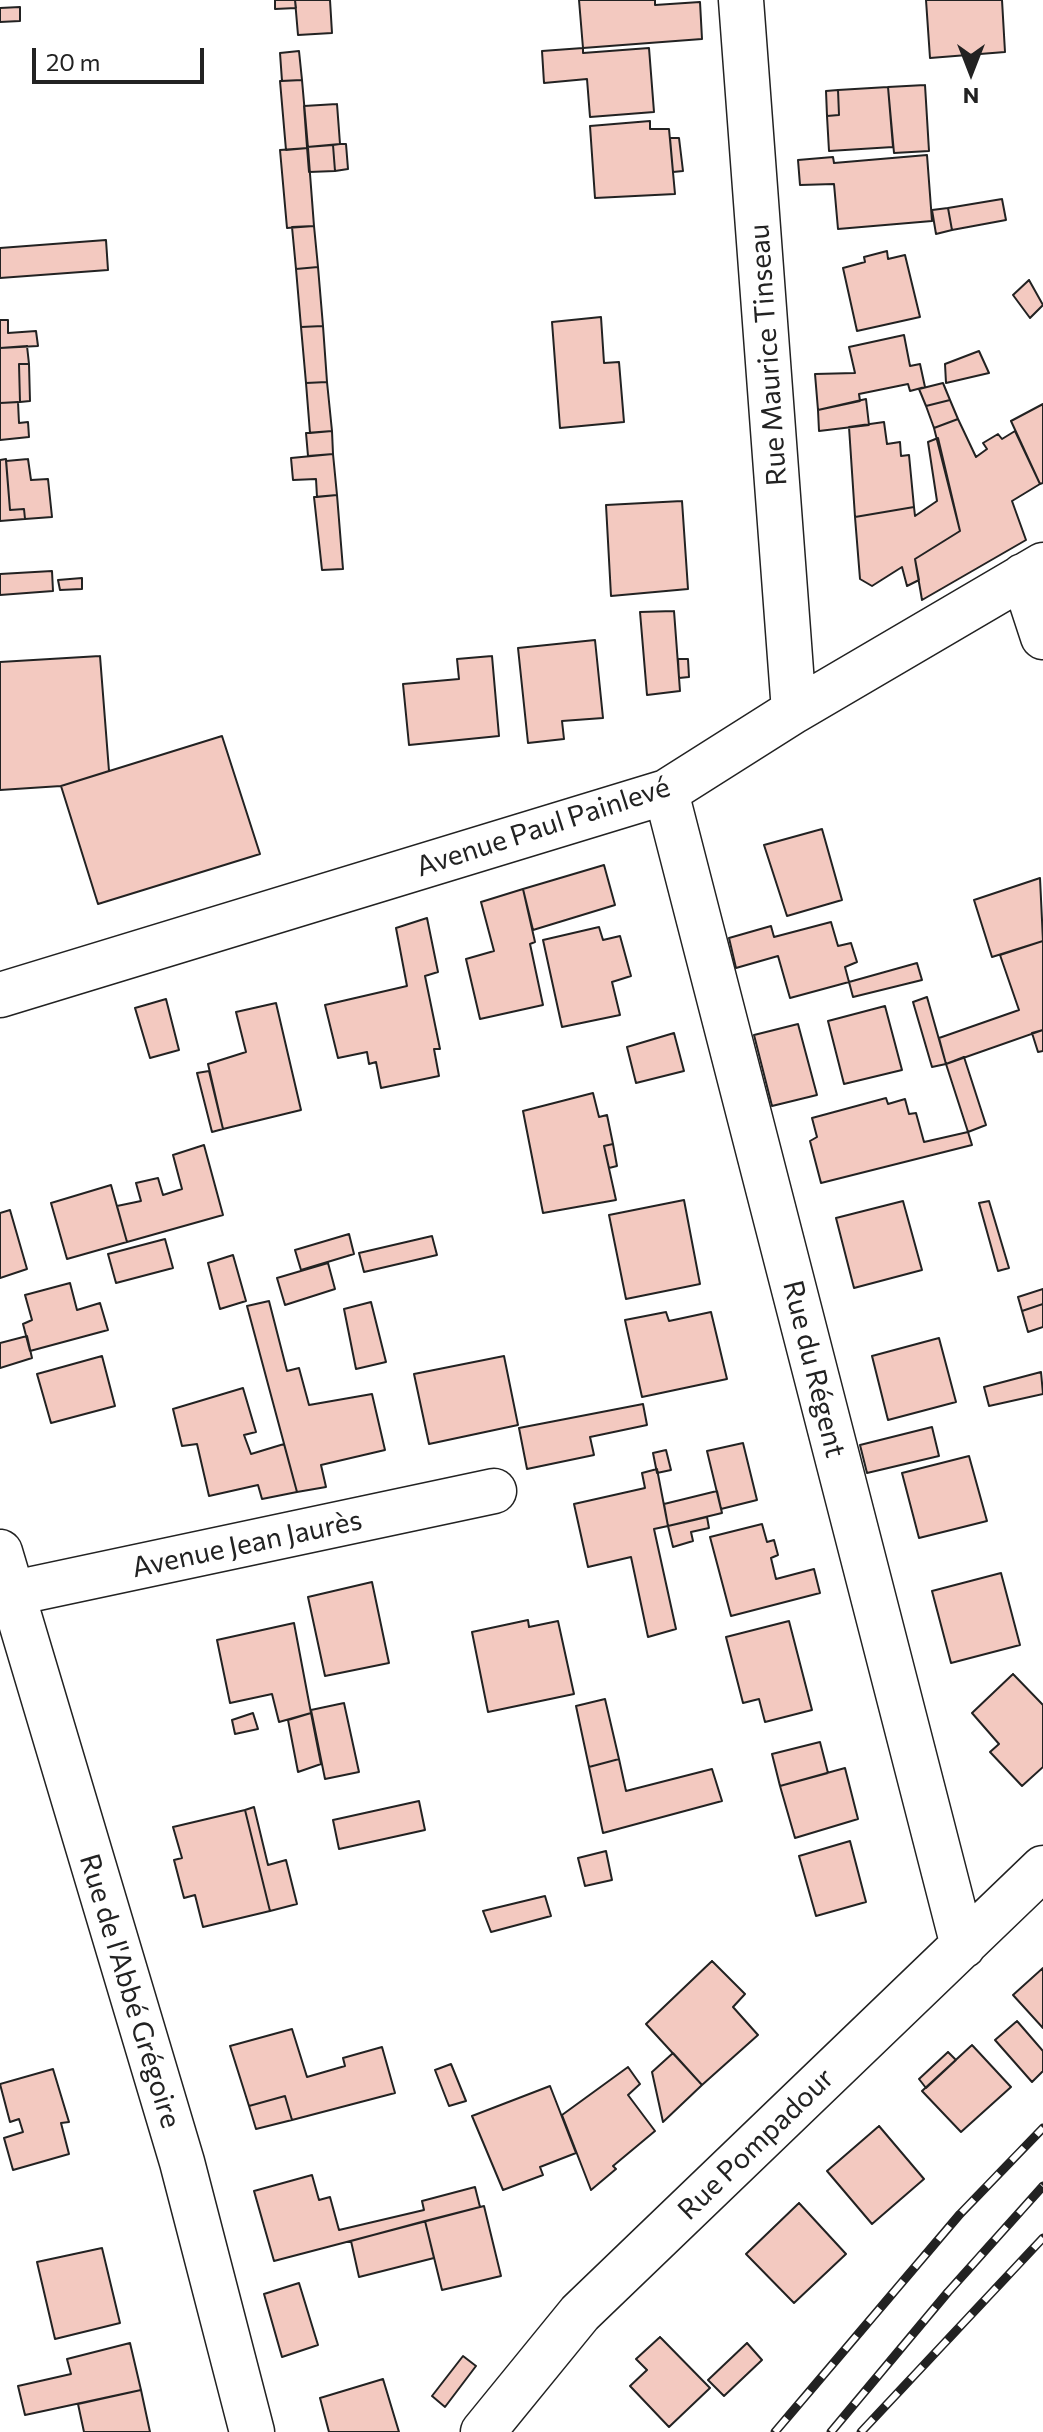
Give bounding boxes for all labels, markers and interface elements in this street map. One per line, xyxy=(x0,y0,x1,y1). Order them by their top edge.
scale bar xyxy=(36,32,208,82)
north arrow xyxy=(931,32,1011,112)
text: 20 m xyxy=(46,47,100,76)
text: N xyxy=(963,83,979,110)
street label: Rue Maurice Tinseau xyxy=(742,223,794,487)
street label: Avenue Paul Painlevé xyxy=(412,770,674,884)
street label: Rue du Régent xyxy=(776,1277,852,1461)
street label: Avenue Jean Jaurès xyxy=(129,1503,365,1585)
street label: Rue de l'Abbé Grégoire xyxy=(72,1850,188,2132)
street label: Rue Pompadour xyxy=(671,2061,841,2227)

